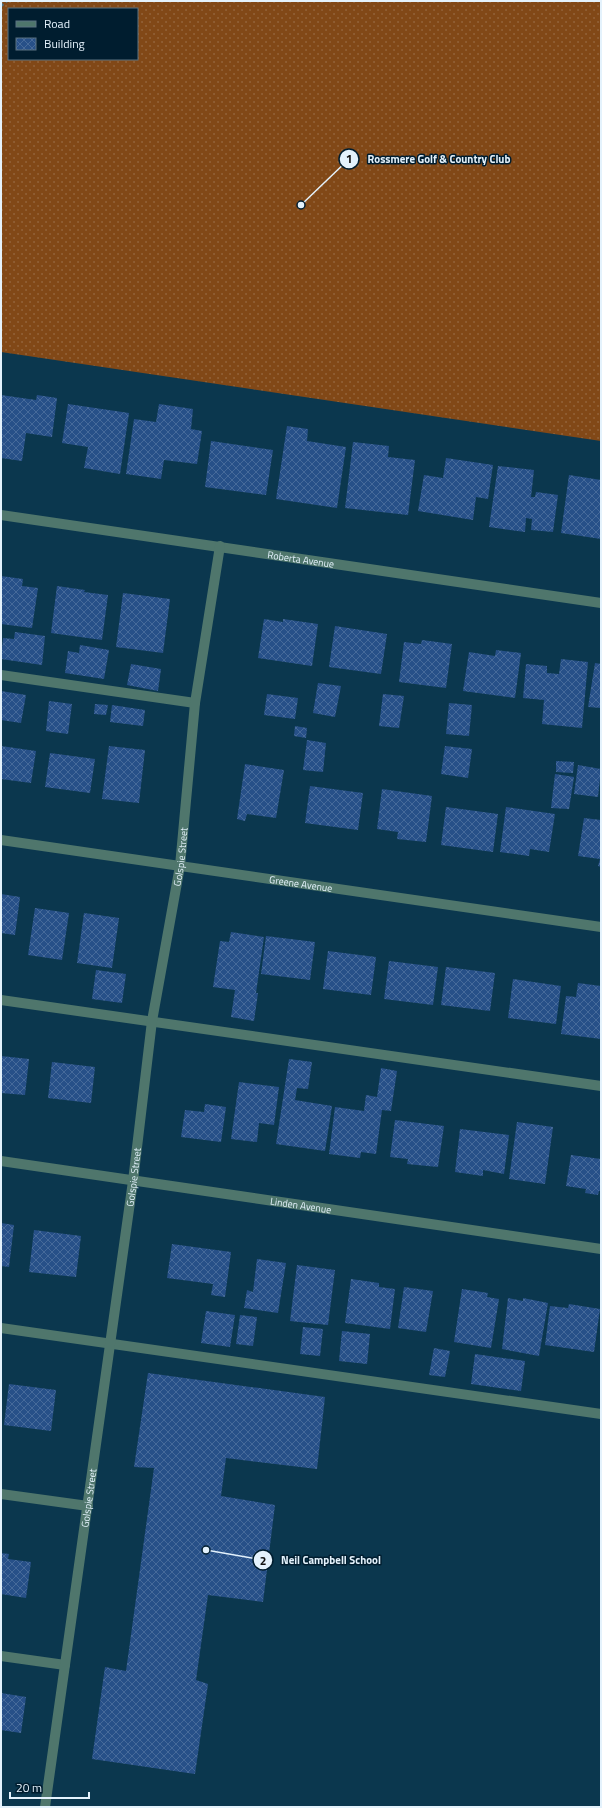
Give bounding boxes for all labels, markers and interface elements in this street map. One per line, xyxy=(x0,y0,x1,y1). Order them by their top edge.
legend xyxy=(8,8,138,60)
text: Road xyxy=(44,14,70,33)
text: Building xyxy=(44,34,85,53)
callout: Rossmere Golf & Country Club xyxy=(339,148,518,171)
text: 1 xyxy=(346,149,352,168)
text: Rossmere Golf & Country Club xyxy=(368,151,510,167)
street label: Roberta Avenue xyxy=(266,547,335,572)
street label: Golspie Street xyxy=(170,826,192,887)
street label: Greene Avenue xyxy=(268,872,333,896)
street label: Golspie Street xyxy=(122,1147,145,1208)
street label: Linden Avenue xyxy=(269,1194,332,1217)
street label: Golspie Street xyxy=(77,1467,101,1528)
callout: Neil Campbell School xyxy=(253,1549,389,1572)
text: 2 xyxy=(260,1551,266,1570)
text: Neil Campbell School xyxy=(281,1552,381,1568)
scale bar xyxy=(10,1774,89,1800)
text: 20 m xyxy=(16,1778,42,1797)

